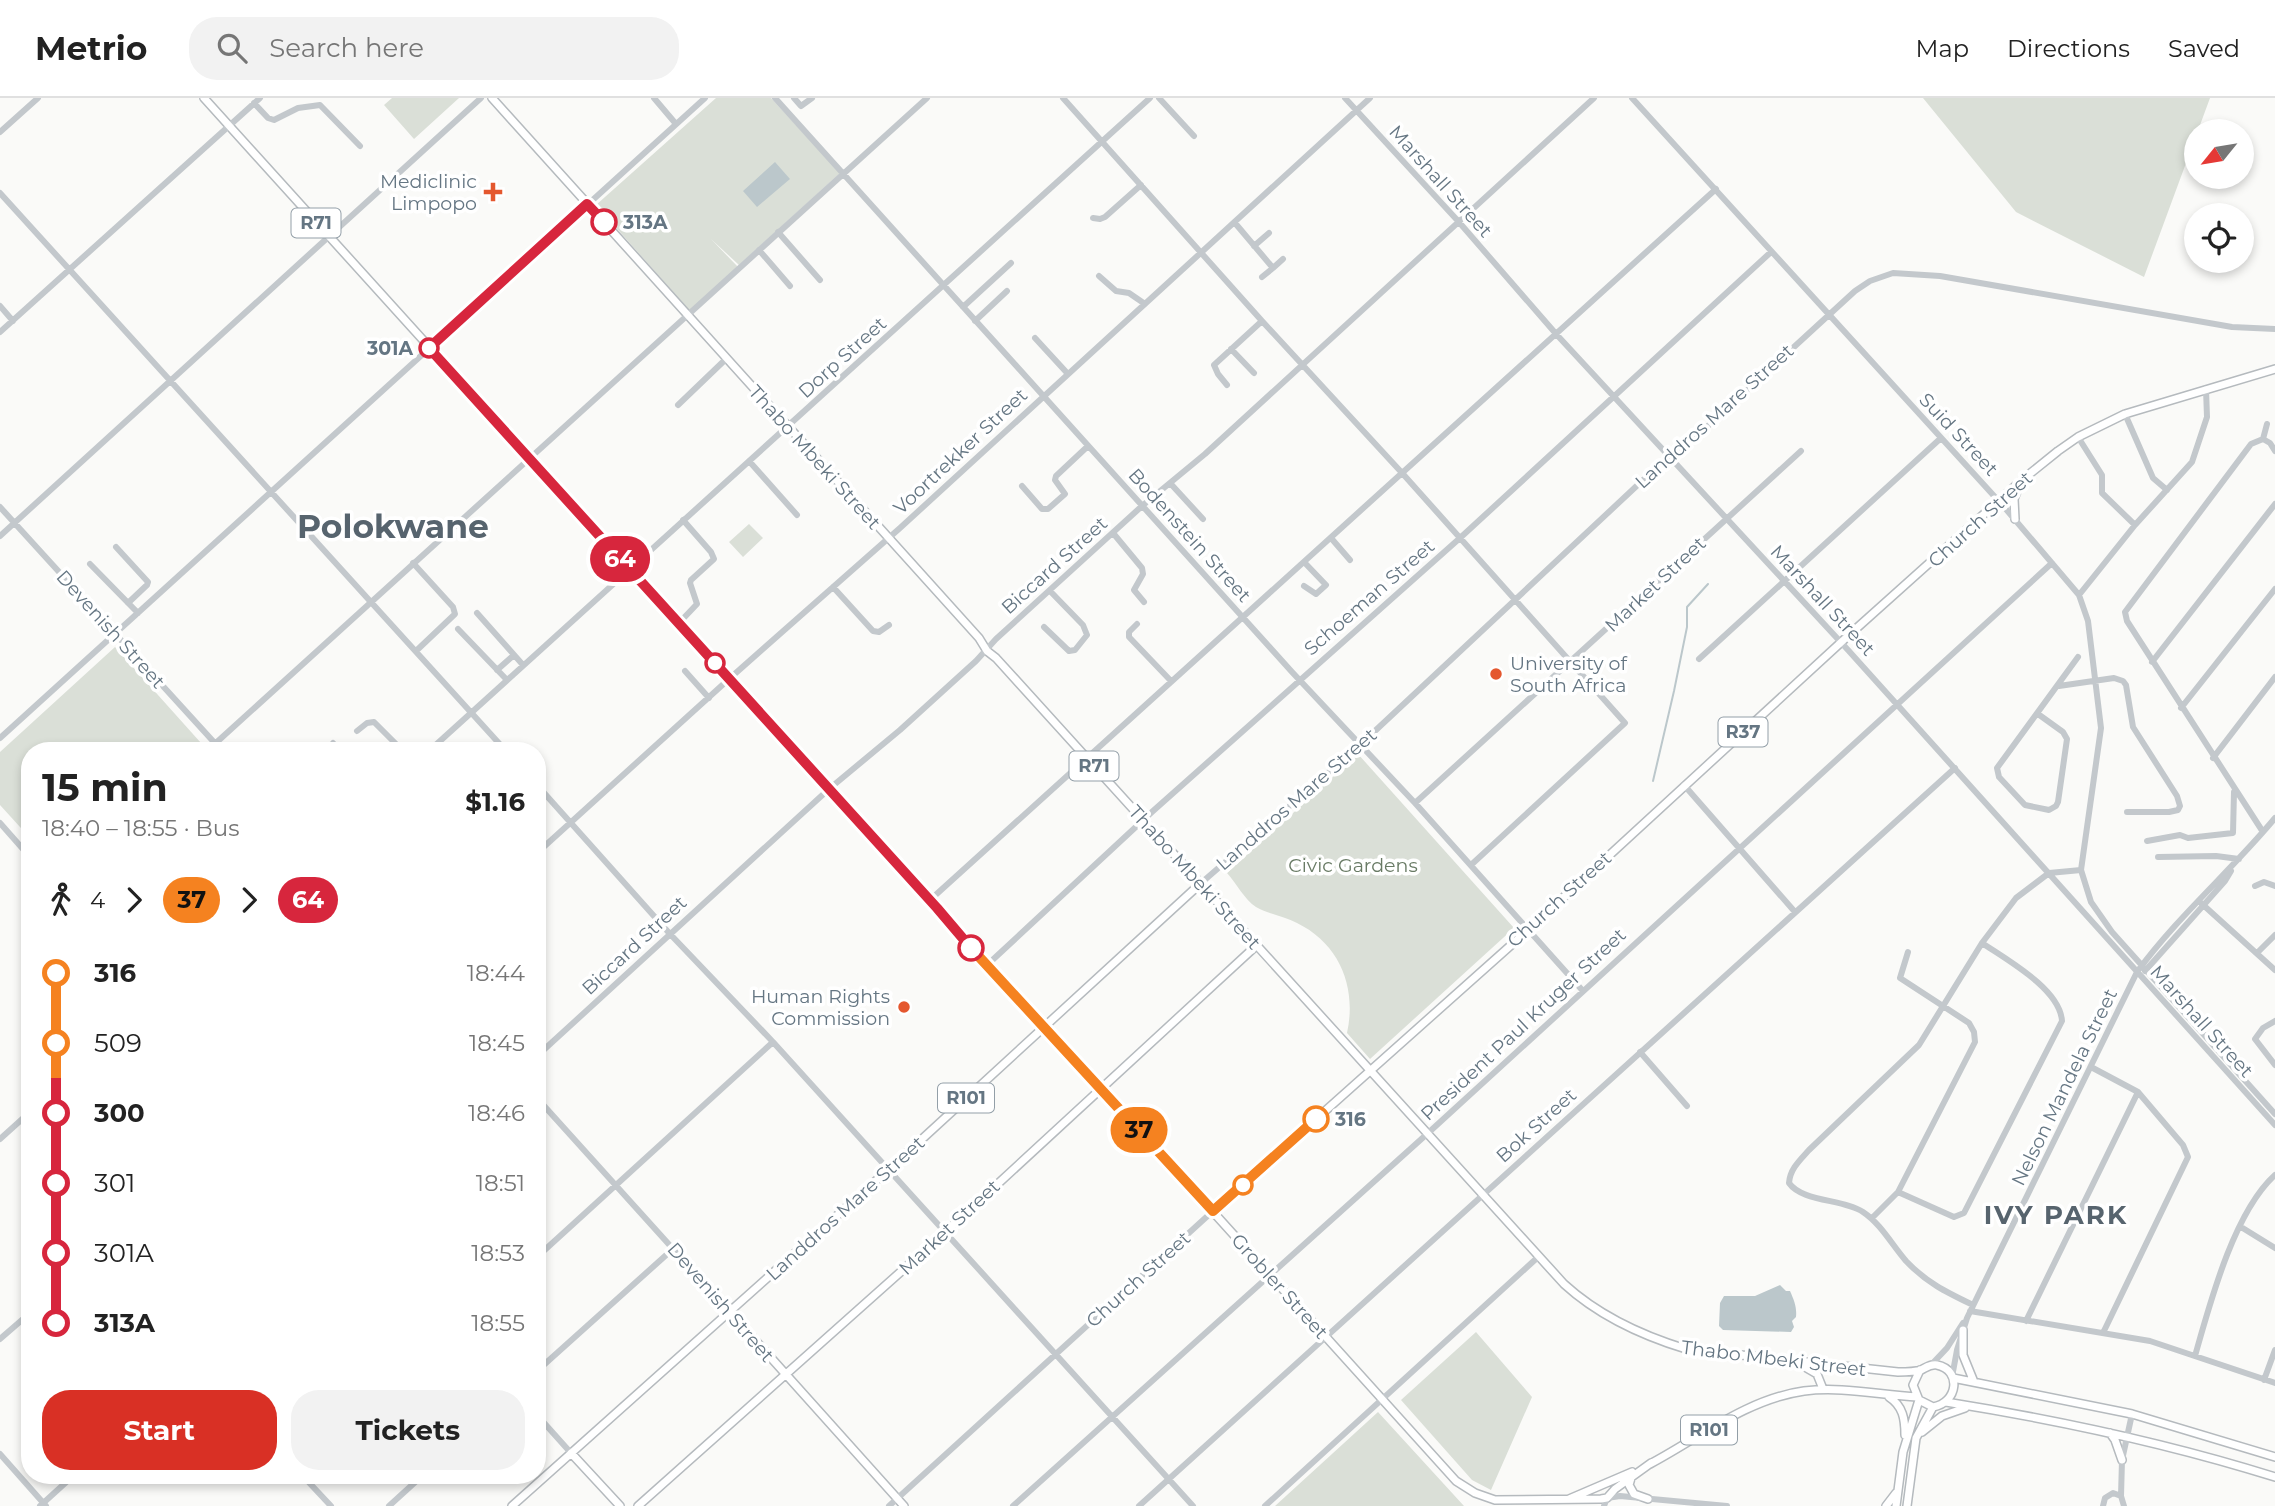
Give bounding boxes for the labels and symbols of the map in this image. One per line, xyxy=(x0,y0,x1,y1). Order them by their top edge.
north arrow xyxy=(2184,119,2254,189)
street label: Marshall Street xyxy=(1384,121,1497,242)
place label: Mediclinic Limpopo xyxy=(380,170,477,215)
marker: Mediclinic Limpopo xyxy=(483,182,503,202)
road number: R71 xyxy=(292,208,340,238)
marker: 313A xyxy=(591,209,617,235)
place label: 313A xyxy=(622,211,668,234)
street label: Dorp Street xyxy=(794,312,891,403)
place label: 301A xyxy=(366,337,413,360)
marker: 301A xyxy=(419,338,439,358)
street label: Landdros Mare Street xyxy=(1630,339,1798,494)
street label: Thabo Mbeki Street xyxy=(744,380,886,534)
street label: Voortrekker Street xyxy=(889,383,1032,519)
street label: Suid Street xyxy=(1914,388,2003,481)
street label: Bodenstein Street xyxy=(1124,464,1256,607)
street label: Church Street xyxy=(1923,466,2037,572)
district label: Polokwane xyxy=(297,506,489,546)
street label: Biccard Street xyxy=(997,512,1112,619)
street label: Market Street xyxy=(1600,532,1711,637)
street label: Schoeman Street xyxy=(1299,534,1439,660)
line badge: 64 xyxy=(588,536,652,582)
street label: Marshall Street xyxy=(1765,540,1880,661)
street label: Devenish Street xyxy=(52,566,170,693)
place label: University of South Africa xyxy=(1510,652,1629,697)
unlabelled marker xyxy=(705,653,725,673)
marker: University of South Africa xyxy=(1488,666,1504,682)
road number: R37 xyxy=(1718,718,1768,746)
street label: Landdros Mare Street xyxy=(1211,723,1382,875)
road number: R71 xyxy=(1070,752,1118,780)
street label: Thabo Mbeki Street xyxy=(1124,800,1266,954)
street label: Church Street xyxy=(1502,846,1616,952)
park label: Civic Gardens xyxy=(1288,854,1418,877)
street label: Biccard Street xyxy=(577,891,692,1000)
street label: President Paul Kruger Street xyxy=(1416,923,1631,1126)
unlabelled marker xyxy=(958,935,984,961)
street label: Marshall Street xyxy=(2145,961,2258,1082)
place label: Human Rights Commission xyxy=(751,985,890,1030)
street label: Nelson Mandela Street xyxy=(2007,985,2122,1189)
marker: Human Rights Commission xyxy=(896,999,912,1015)
street label: Bok Street xyxy=(1491,1083,1581,1167)
road number: R101 xyxy=(938,1084,994,1113)
marker: 316 xyxy=(1303,1106,1329,1132)
line badge: 37 xyxy=(1108,1107,1170,1153)
place label: 316 xyxy=(1334,1108,1366,1131)
street label: Landdros Mare Street xyxy=(761,1131,929,1286)
street label: Market Street xyxy=(894,1175,1005,1280)
unlabelled marker xyxy=(1233,1175,1253,1195)
district label: IVY PARK xyxy=(1984,1199,2128,1231)
street label: Church Street xyxy=(1081,1226,1195,1332)
street label: Grobler Street xyxy=(1226,1229,1333,1344)
street label: Devenish Street xyxy=(662,1238,779,1367)
street label: Thabo Mbeki Street xyxy=(1680,1336,1868,1381)
road number: R101 xyxy=(1681,1415,1737,1444)

